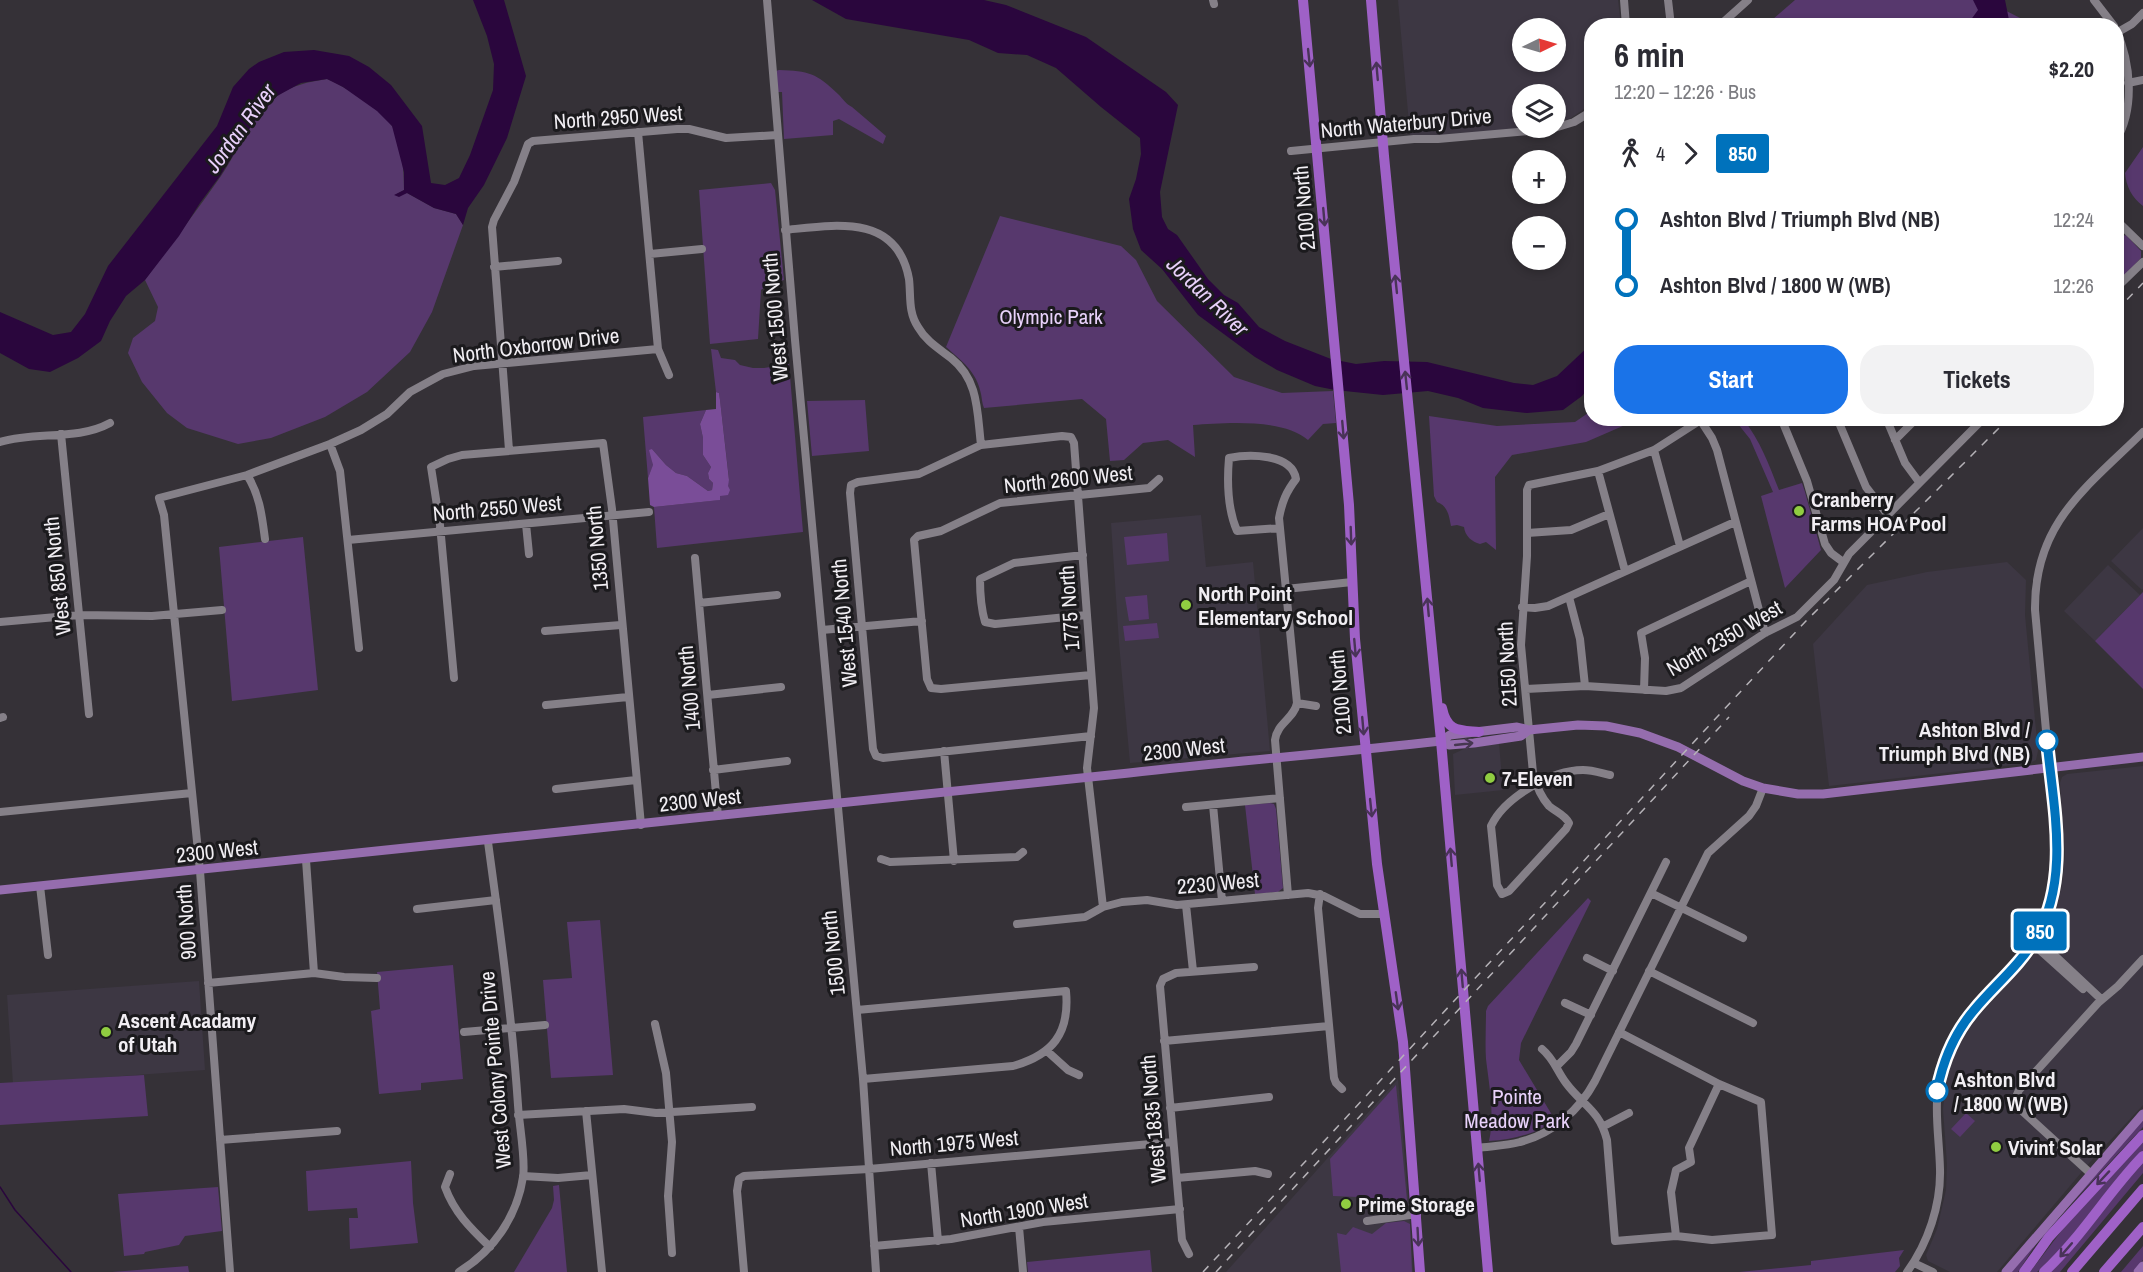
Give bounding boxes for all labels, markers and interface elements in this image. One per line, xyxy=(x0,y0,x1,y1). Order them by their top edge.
north arrow xyxy=(1512,18,1566,72)
map controls xyxy=(1512,18,1566,270)
text: 6 min xyxy=(1614,33,1685,77)
one-way arrow xyxy=(1304,48,1315,68)
text: $2.20 xyxy=(2049,54,2094,84)
one-way arrow xyxy=(1371,62,1382,82)
water label: Jordan River xyxy=(197,77,283,179)
text: 12:20 – 12:26 · Bus xyxy=(1614,78,1756,105)
button: layers xyxy=(1512,84,1566,138)
street label: North 2950 West xyxy=(553,98,684,136)
street label: North Waterbury Drive xyxy=(1319,101,1493,145)
icon: walk xyxy=(1614,137,1647,170)
icon: forward xyxy=(1674,137,1707,170)
text: 850 xyxy=(1728,139,1757,168)
text: 4 xyxy=(1656,140,1665,167)
button: + xyxy=(1512,150,1566,204)
street label: 2100 North xyxy=(1286,164,1322,252)
text: Ashton Blvd / Triumph Blvd (NB) xyxy=(1660,204,1940,234)
text: 12:24 xyxy=(2053,206,2094,233)
one-way arrow xyxy=(1319,207,1330,227)
button: − xyxy=(1512,216,1566,270)
water label: Jordan River xyxy=(1160,249,1256,343)
street label: West 1500 North xyxy=(755,252,795,382)
text: Ashton Blvd / 1800 W (WB) xyxy=(1660,270,1891,300)
text: 12:26 xyxy=(2053,272,2094,299)
one-way arrow xyxy=(1390,275,1401,295)
park label: Olympic Park xyxy=(999,302,1103,331)
street label: North Oxborrow Drive xyxy=(451,320,621,370)
button: Start xyxy=(1614,345,1848,414)
button: Tickets xyxy=(1860,345,2094,414)
one-way arrow xyxy=(1400,371,1411,391)
one-way arrow xyxy=(1338,419,1349,439)
street label: North 2600 West xyxy=(1002,458,1134,500)
place label: Cranberry Farms HOA Pool xyxy=(1811,485,1946,538)
street label: North 2550 West xyxy=(432,488,563,528)
street label: 1350 North xyxy=(579,504,615,592)
marker: Cranberry Farms HOA Pool xyxy=(1792,504,1806,518)
street label: West 850 North xyxy=(36,515,78,637)
one-way arrow xyxy=(1345,526,1356,546)
street label: West 1540 North xyxy=(824,558,864,688)
street label: 1775 North xyxy=(1052,564,1086,652)
place label: North Point Elementary School xyxy=(1198,579,1353,632)
street label: North 2350 West xyxy=(1661,593,1787,683)
one-way arrow xyxy=(1422,597,1433,617)
marker: North Point Elementary School xyxy=(1179,598,1193,612)
street label: 2150 North xyxy=(1490,621,1524,707)
one-way arrow xyxy=(1350,637,1361,657)
street label: 1400 North xyxy=(671,644,707,732)
street label: 2100 North xyxy=(1322,648,1358,736)
place label: Ashton Blvd / Triumph Blvd (NB) xyxy=(1879,715,2030,768)
one-way arrow xyxy=(1358,716,1369,736)
street label: 2300 West xyxy=(1142,730,1227,768)
marker: Ashton Blvd / Triumph Blvd (NB) xyxy=(2036,730,2058,752)
one-way arrow xyxy=(1453,738,1473,749)
place label: 7-Eleven xyxy=(1502,764,1573,793)
marker: 7-Eleven xyxy=(1483,771,1497,785)
street label: 2300 West xyxy=(658,781,743,819)
one-way arrow xyxy=(1366,797,1377,817)
street label: 2300 West xyxy=(175,832,260,870)
one-way arrow xyxy=(1445,847,1456,867)
street label: 2230 West xyxy=(1176,865,1260,901)
street label: 900 North xyxy=(169,883,203,961)
street label: 1500 North xyxy=(814,909,852,997)
line badge: 850 xyxy=(2006,912,2074,950)
text: 850 xyxy=(2026,917,2054,946)
one-way arrow xyxy=(1456,968,1467,988)
street label: West Colony Pointe Drive xyxy=(472,970,518,1170)
one-way arrow xyxy=(1392,991,1403,1010)
place label: Ascent Acadamy of Utah xyxy=(118,1006,257,1059)
marker: Ascent Acadamy of Utah xyxy=(99,1025,113,1039)
street label: West 1835 North xyxy=(1133,1054,1173,1184)
place label: Ashton Blvd / 1800 W (WB) xyxy=(1954,1065,2068,1118)
marker: Ashton Blvd / 1800 W (WB) xyxy=(1926,1080,1948,1102)
park label: Pointe Meadow Park xyxy=(1464,1082,1570,1135)
street label: North 1975 West xyxy=(889,1123,1020,1163)
place label: Vivint Solar xyxy=(2008,1133,2103,1162)
marker: Vivint Solar xyxy=(1989,1140,2003,1154)
one-way arrow xyxy=(1473,1162,1484,1182)
one-way arrow xyxy=(2096,1170,2110,1185)
street label: North 1900 West xyxy=(958,1186,1090,1234)
place label: Prime Storage xyxy=(1358,1190,1475,1219)
marker: Prime Storage xyxy=(1339,1197,1353,1211)
one-way arrow xyxy=(1413,1226,1424,1246)
one-way arrow xyxy=(2059,1242,2073,1257)

